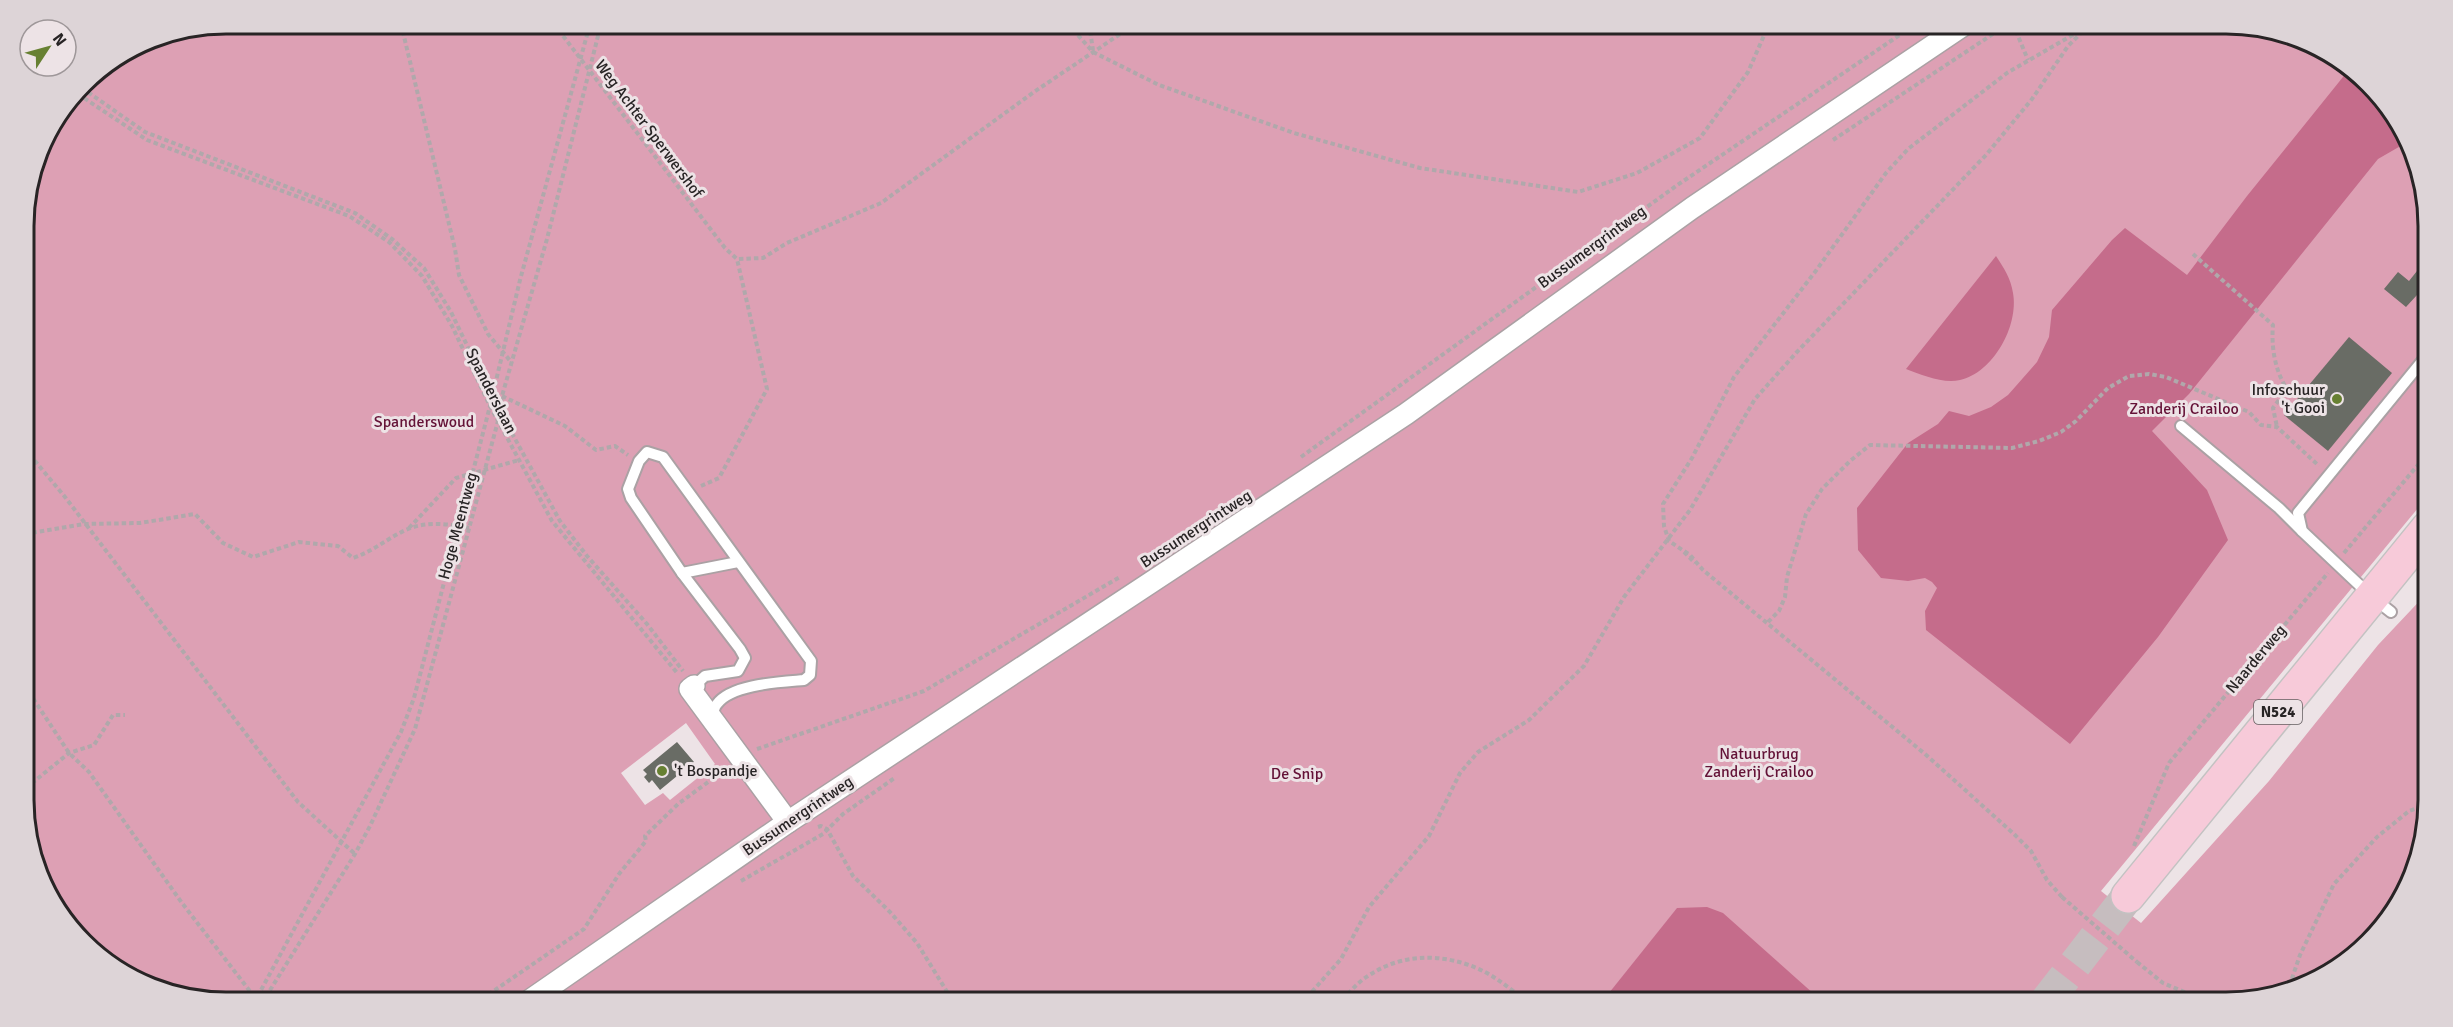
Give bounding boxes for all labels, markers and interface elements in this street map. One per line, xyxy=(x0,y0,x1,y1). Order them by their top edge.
north arrow xyxy=(18,18,78,78)
text: N xyxy=(48,29,71,50)
street label: Weg Achter Sperwershof xyxy=(590,56,708,203)
street label: Bussumergrintweg xyxy=(1534,201,1650,293)
street label: Spanderslaan xyxy=(461,345,521,437)
place label: Infoschuur 't Gooi xyxy=(2251,380,2325,418)
marker: Infoschuur 't Gooi xyxy=(2330,392,2344,406)
park label: Zanderij Crailoo xyxy=(2129,399,2239,419)
park label: Spanderswoud xyxy=(374,412,474,432)
street label: Hoge Meentweg xyxy=(434,470,482,582)
street label: Bussumergrintweg xyxy=(1137,486,1255,572)
street label: Naarderweg xyxy=(2222,621,2290,697)
road number: N524 xyxy=(2254,700,2302,724)
park label: Natuurbrug Zanderij Crailoo xyxy=(1704,744,1814,782)
place label: 't Bospandje xyxy=(674,761,758,781)
marker: 't Bospandje xyxy=(655,764,669,778)
park label: De Snip xyxy=(1271,764,1323,784)
street label: Bussumergrintweg xyxy=(739,772,857,860)

